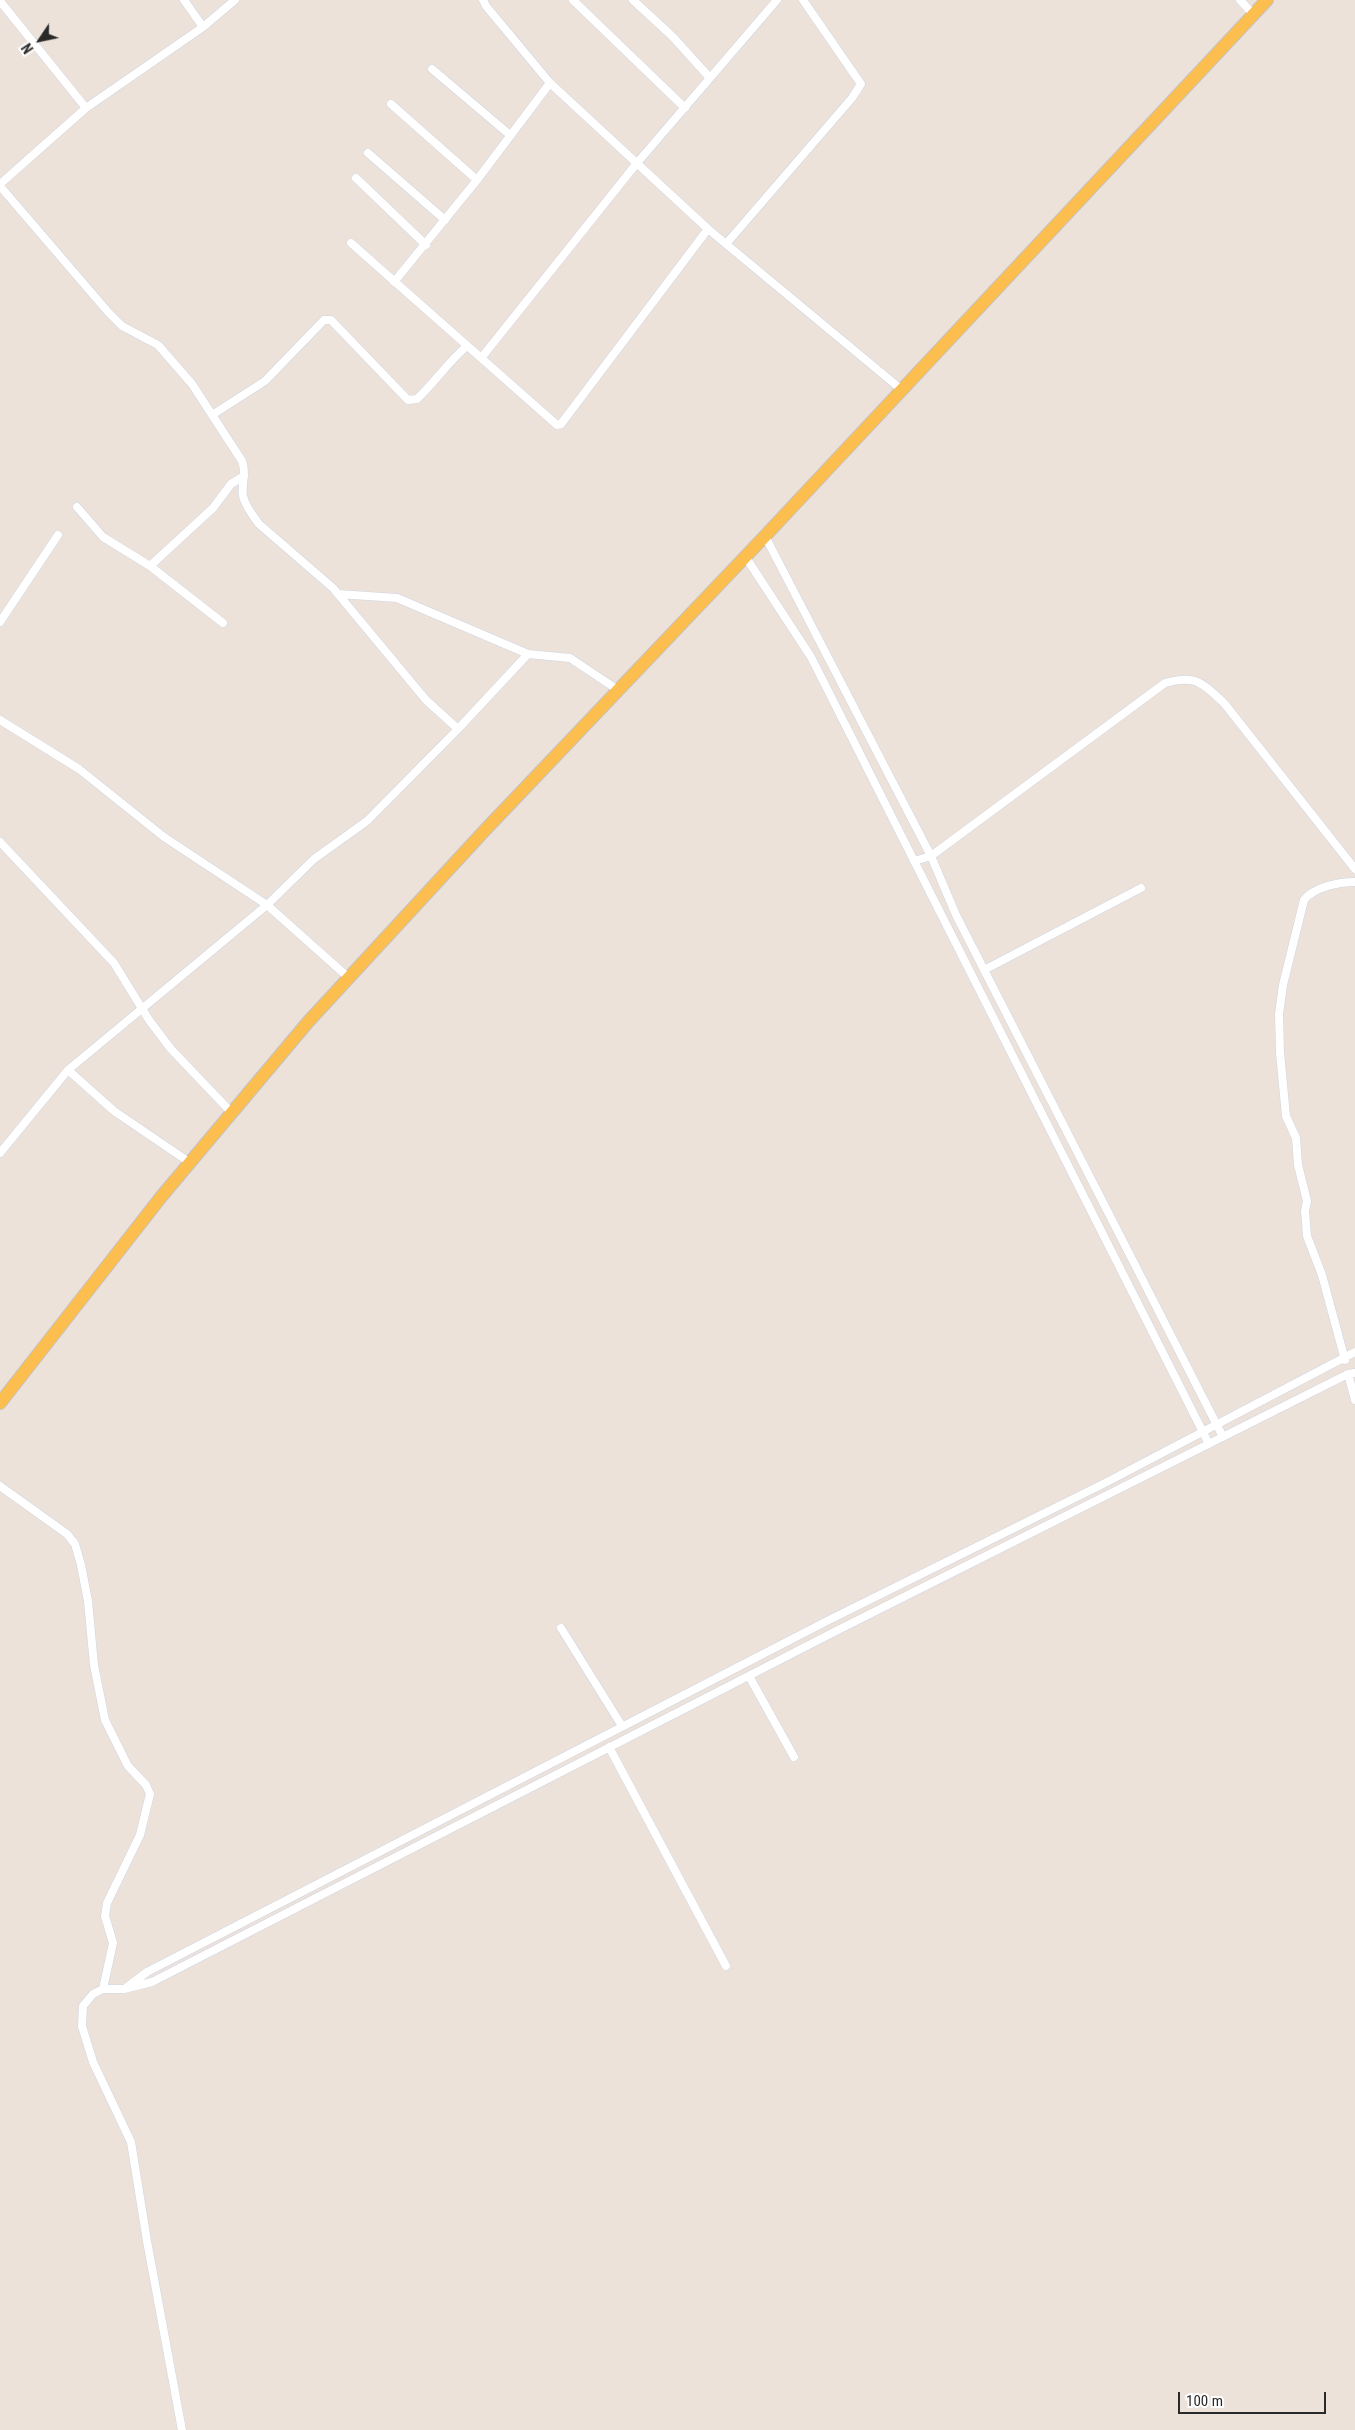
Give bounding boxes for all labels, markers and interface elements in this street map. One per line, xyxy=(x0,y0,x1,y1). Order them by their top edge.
north arrow xyxy=(15,15,65,65)
text: N xyxy=(19,40,37,56)
scale bar xyxy=(1180,2382,1328,2414)
text: 100 m xyxy=(1186,2392,1223,2410)

